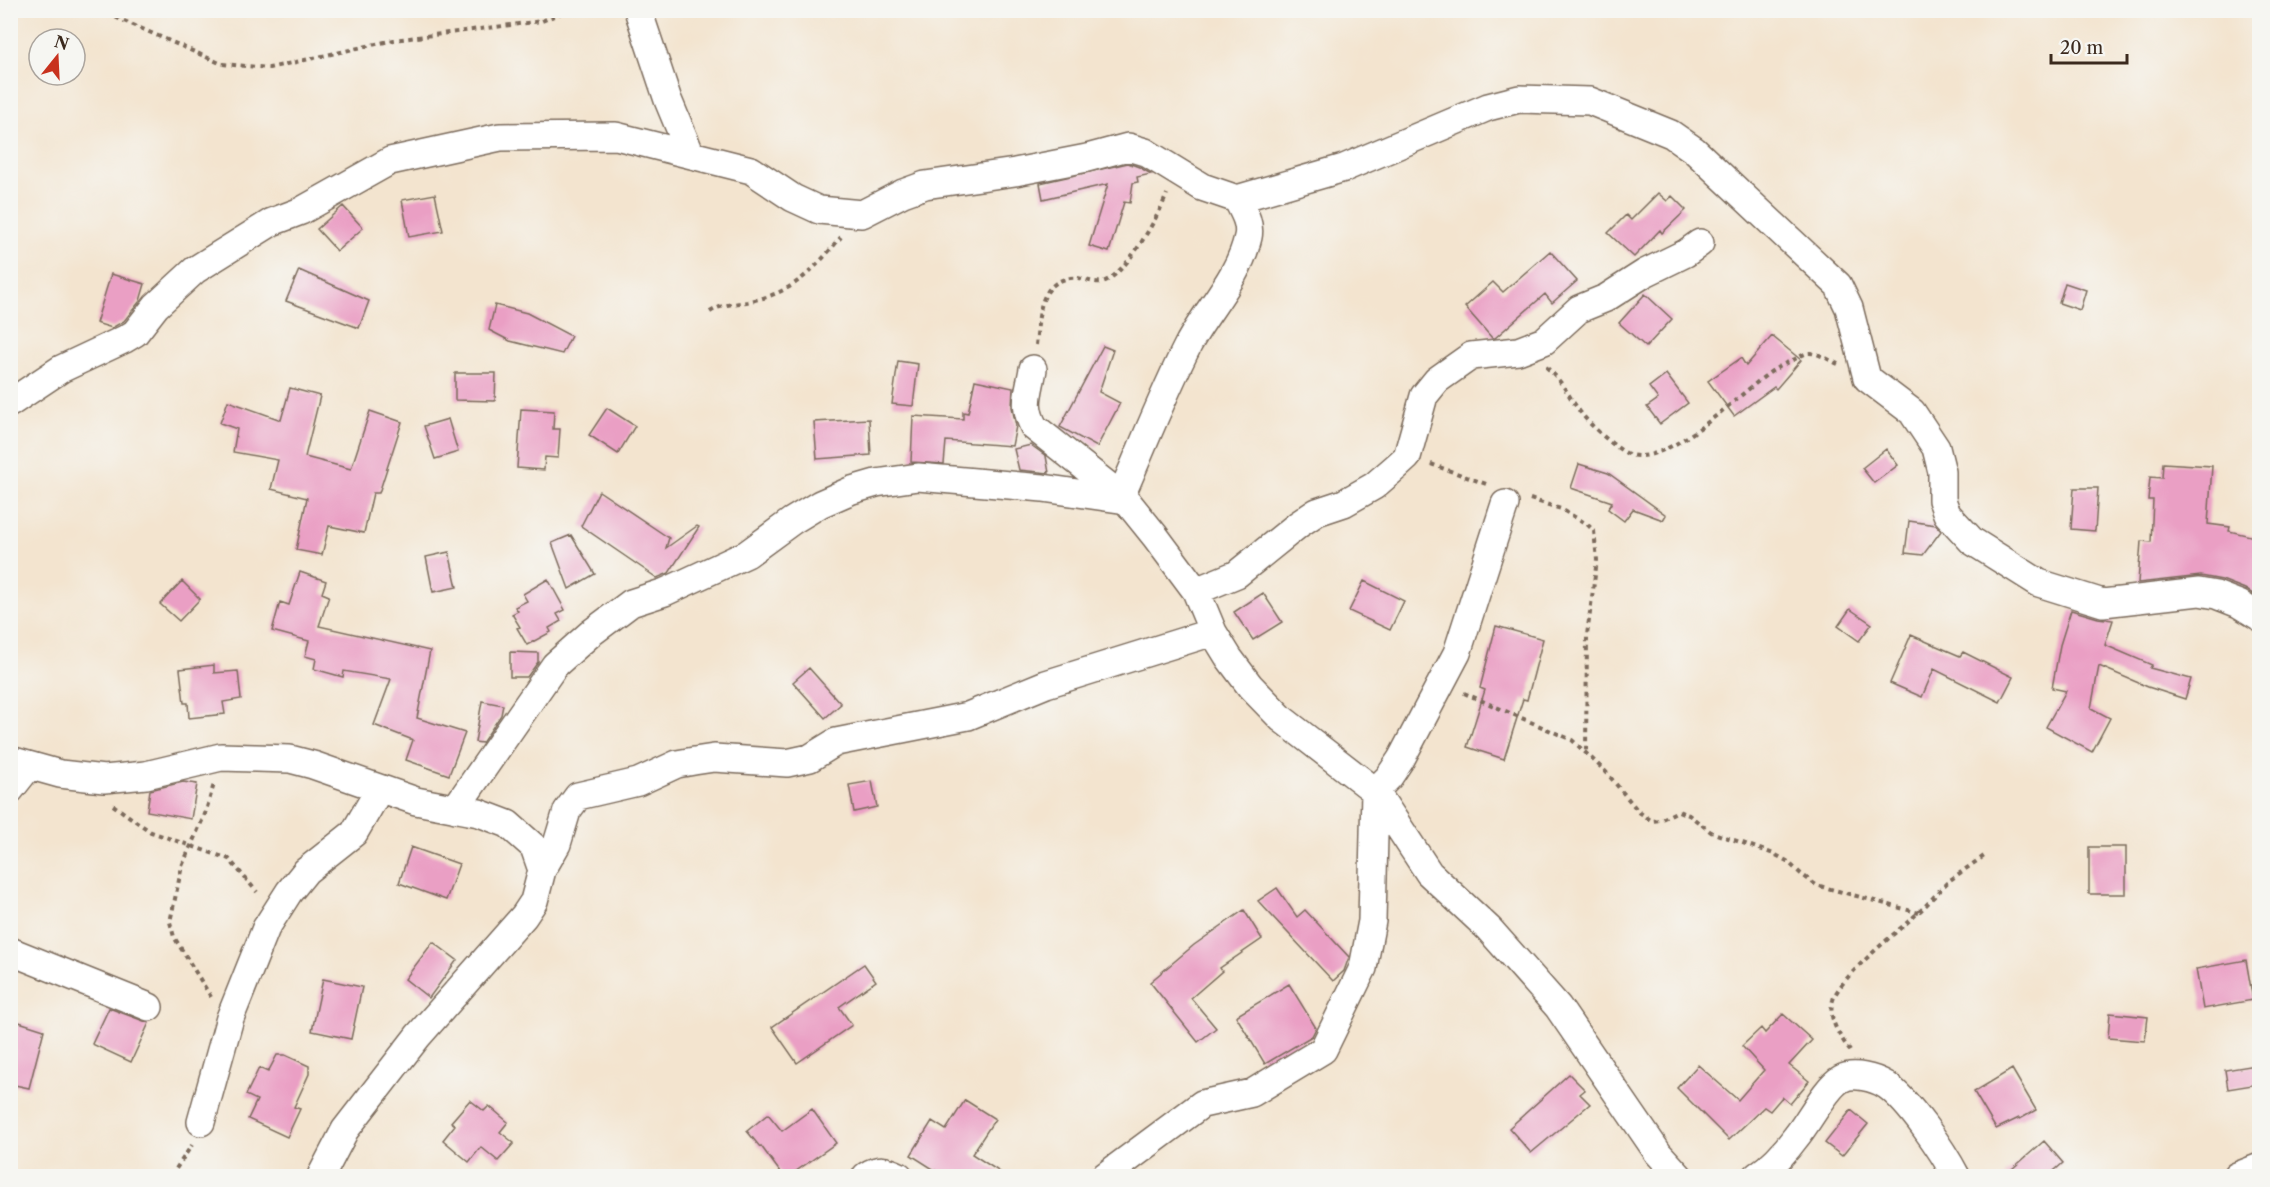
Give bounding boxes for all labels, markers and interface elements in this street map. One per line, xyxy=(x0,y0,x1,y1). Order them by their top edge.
north arrow xyxy=(27,27,87,87)
scale bar xyxy=(2051,27,2128,65)
text: N xyxy=(52,31,71,54)
text: 20 m xyxy=(2060,37,2104,59)

